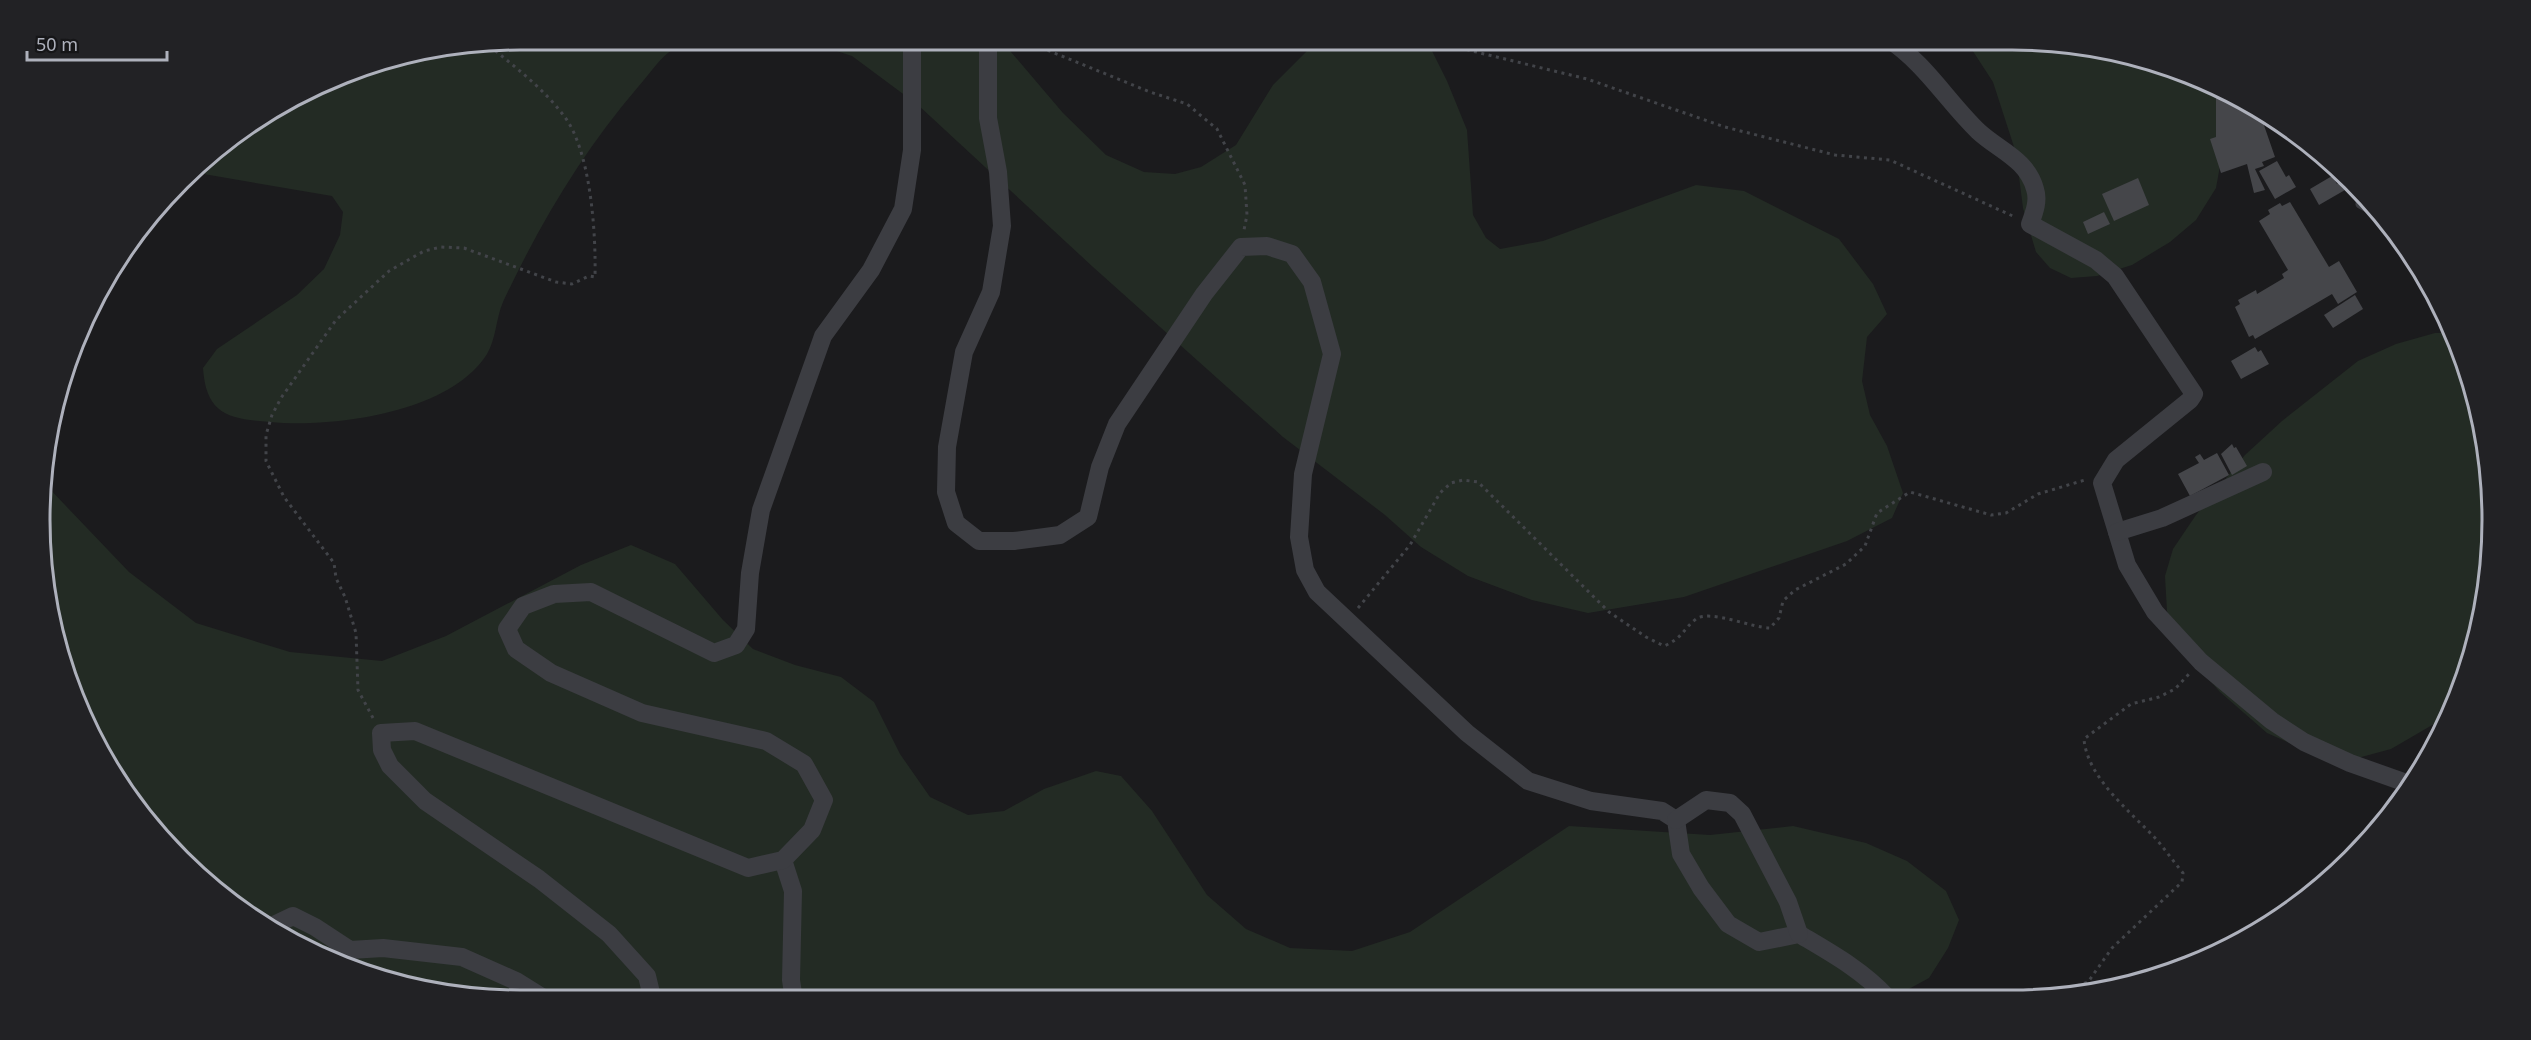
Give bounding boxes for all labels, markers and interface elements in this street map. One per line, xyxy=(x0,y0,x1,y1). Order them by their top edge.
scale bar xyxy=(27,24,166,62)
text: 50 m xyxy=(36,32,78,56)

